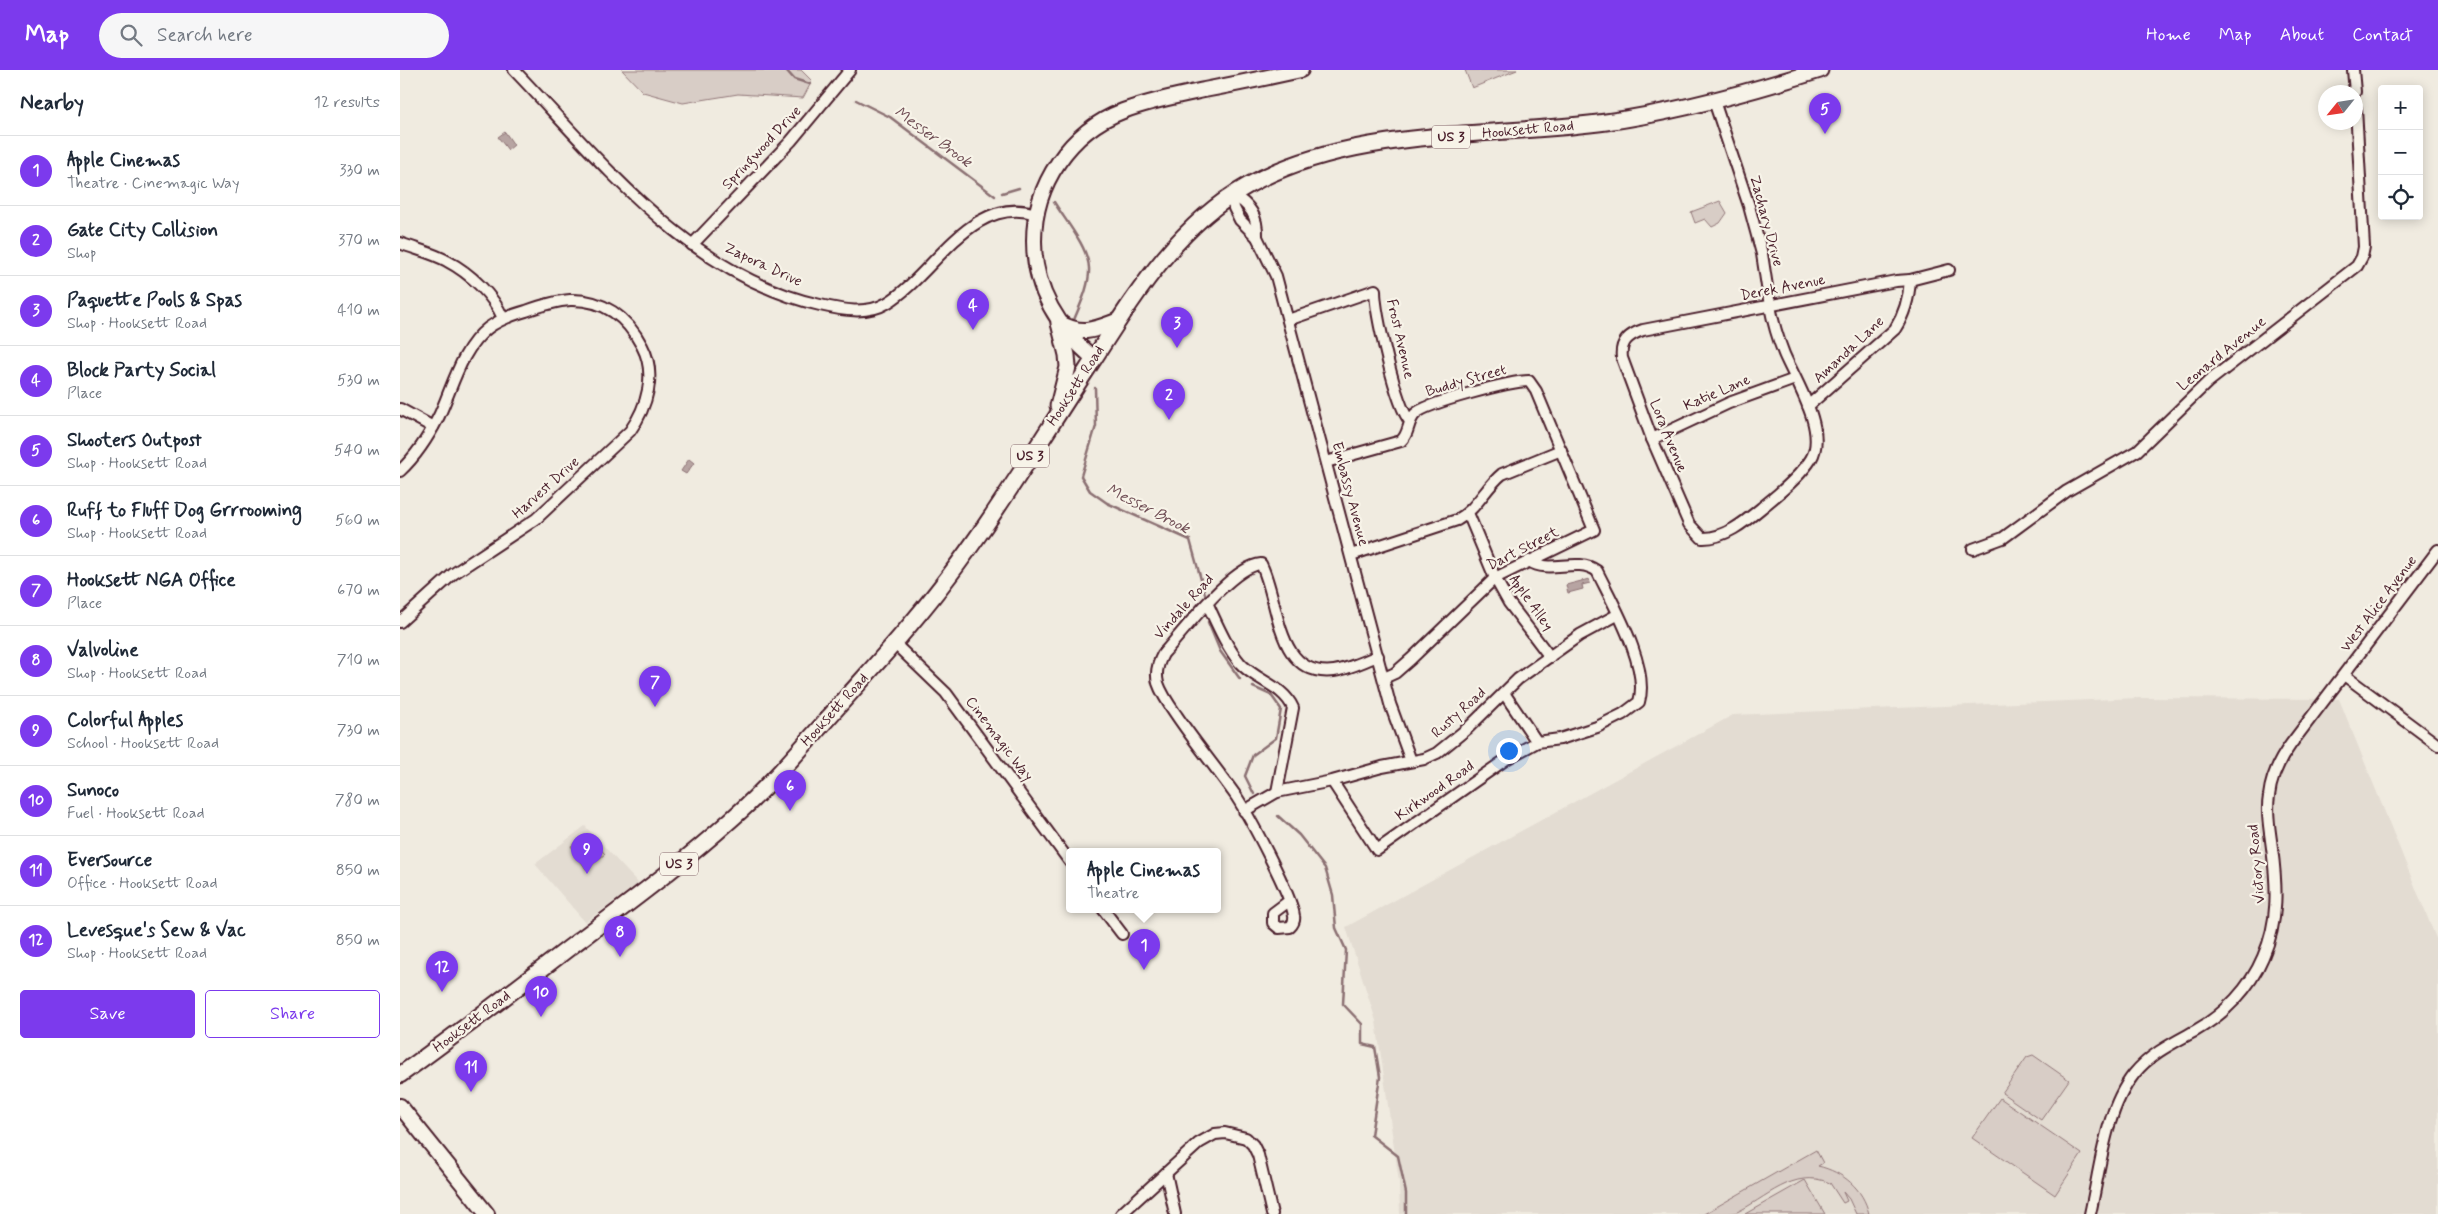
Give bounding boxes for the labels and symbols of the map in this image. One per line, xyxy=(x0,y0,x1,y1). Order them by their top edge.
north arrow xyxy=(2318,85,2363,130)
pin: 5 xyxy=(1809,93,1841,134)
street label: Springwood Drive xyxy=(718,102,807,195)
water label: Messer Brook xyxy=(890,102,977,173)
street label: Hooksett Road xyxy=(1481,116,1575,144)
road number: US 3 xyxy=(1432,126,1470,148)
street label: Zachary Drive xyxy=(1744,173,1788,269)
street label: Zapora Drive xyxy=(721,238,806,292)
street label: Derek Avenue xyxy=(1739,270,1827,306)
pin: 4 xyxy=(957,289,989,330)
street label: Frost Avenue xyxy=(1381,297,1419,381)
pin: 3 xyxy=(1161,307,1193,348)
street label: Amanda Lane xyxy=(1809,312,1889,388)
street label: Leonard Avenue xyxy=(2173,312,2271,396)
street label: Hooksett Road xyxy=(1042,342,1110,430)
street label: Buddy Street xyxy=(1423,360,1509,402)
street label: Katie Lane xyxy=(1681,370,1753,416)
pin: 2 xyxy=(1153,379,1185,420)
street label: Lora Avenue xyxy=(1644,396,1692,476)
street label: Embassy Avenue xyxy=(1326,440,1374,548)
road number: US 3 xyxy=(1011,444,1049,468)
street label: Harvest Drive xyxy=(508,452,584,524)
water label: Messer Brook xyxy=(1103,479,1194,539)
street label: Dart Street xyxy=(1484,522,1563,576)
street label: West Alice Avenue xyxy=(2336,551,2422,656)
street label: Vindale Road xyxy=(1149,570,1219,644)
street label: Apple Alley xyxy=(1504,571,1558,636)
pin: 7 xyxy=(639,666,671,707)
street label: Hooksett Road xyxy=(797,669,873,751)
street label: Rusty Road xyxy=(1427,683,1491,743)
street label: Cinemagic Way xyxy=(961,693,1037,785)
your location xyxy=(1496,738,1522,764)
street label: Kirkwood Road xyxy=(1392,756,1479,826)
pin: 6 xyxy=(774,770,806,811)
street label: Victory Road xyxy=(2244,823,2270,905)
pin: 9 xyxy=(571,833,603,874)
road number: US 3 xyxy=(660,852,698,876)
pin: 8 xyxy=(604,916,636,957)
pin: 1 xyxy=(1128,929,1160,970)
pin: 12 xyxy=(426,951,458,992)
pin: 10 xyxy=(525,976,557,1017)
street label: Hooksett Road xyxy=(429,986,515,1058)
pin: 11 xyxy=(455,1051,487,1092)

